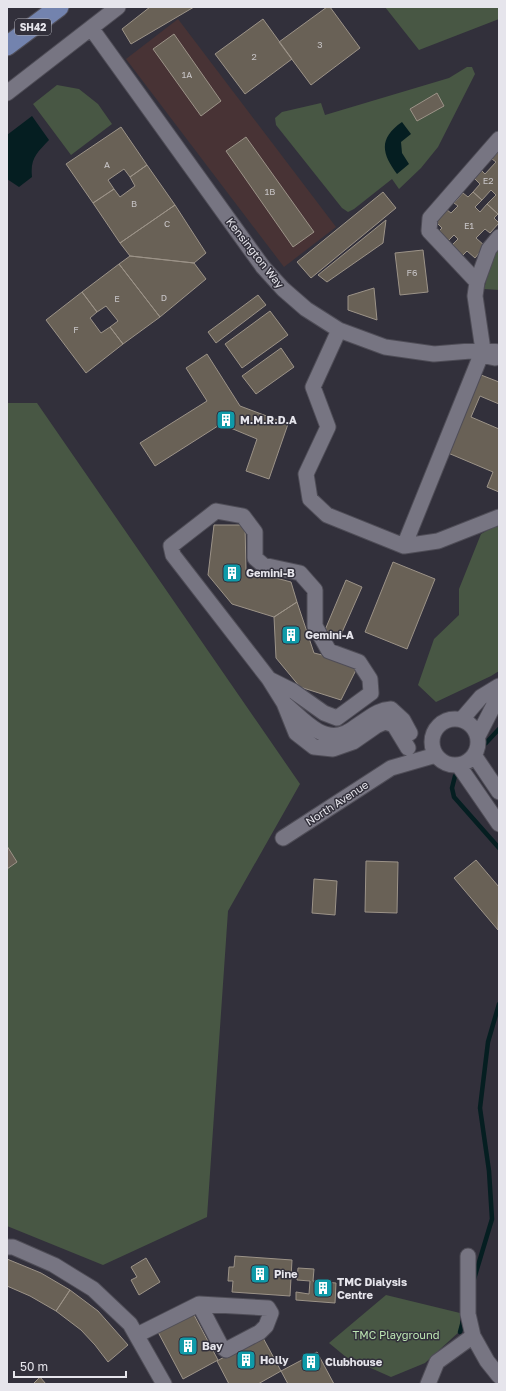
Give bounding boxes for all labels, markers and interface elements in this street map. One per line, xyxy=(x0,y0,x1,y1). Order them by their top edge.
road number: SH42 xyxy=(15,19,51,35)
house number: 3 xyxy=(317,39,323,50)
house number: 2 xyxy=(251,51,257,62)
house number: 1A xyxy=(182,69,192,80)
house number: A xyxy=(104,159,110,170)
house number: E2 xyxy=(483,175,493,186)
house number: 1B xyxy=(265,186,275,197)
house number: B xyxy=(131,198,137,209)
street label: Kensington Way xyxy=(224,215,287,290)
house number: C xyxy=(164,218,170,229)
house number: E1 xyxy=(464,220,475,231)
house number: F6 xyxy=(407,267,417,278)
house number: D xyxy=(161,292,167,303)
house number: E xyxy=(114,293,120,304)
house number: F xyxy=(73,324,79,335)
building icon: M.M.R.D.A xyxy=(215,409,237,431)
place label: M.M.R.D.A xyxy=(240,413,297,426)
building icon: Gemini-B xyxy=(221,562,243,584)
place label: Gemini-B xyxy=(246,566,295,579)
building icon: Gemini-A xyxy=(280,624,302,646)
place label: Gemini-A xyxy=(305,628,354,641)
street label: North Avenue xyxy=(303,777,371,828)
building icon: Pine xyxy=(249,1263,271,1285)
place label: Pine xyxy=(274,1267,298,1280)
place label: TMC Dialysis Centre xyxy=(337,1275,407,1301)
building icon: TMC Dialysis Centre xyxy=(312,1277,334,1299)
park label: TMC Playground xyxy=(353,1328,439,1341)
building icon: Bay xyxy=(177,1335,199,1357)
place label: Bay xyxy=(202,1339,223,1352)
building icon: Holly xyxy=(235,1349,257,1371)
building icon: Clubhouse xyxy=(300,1351,322,1373)
scale bar xyxy=(14,1353,126,1379)
place label: Holly xyxy=(260,1353,289,1366)
place label: Clubhouse xyxy=(325,1355,383,1368)
text: 50 m xyxy=(20,1359,48,1374)

